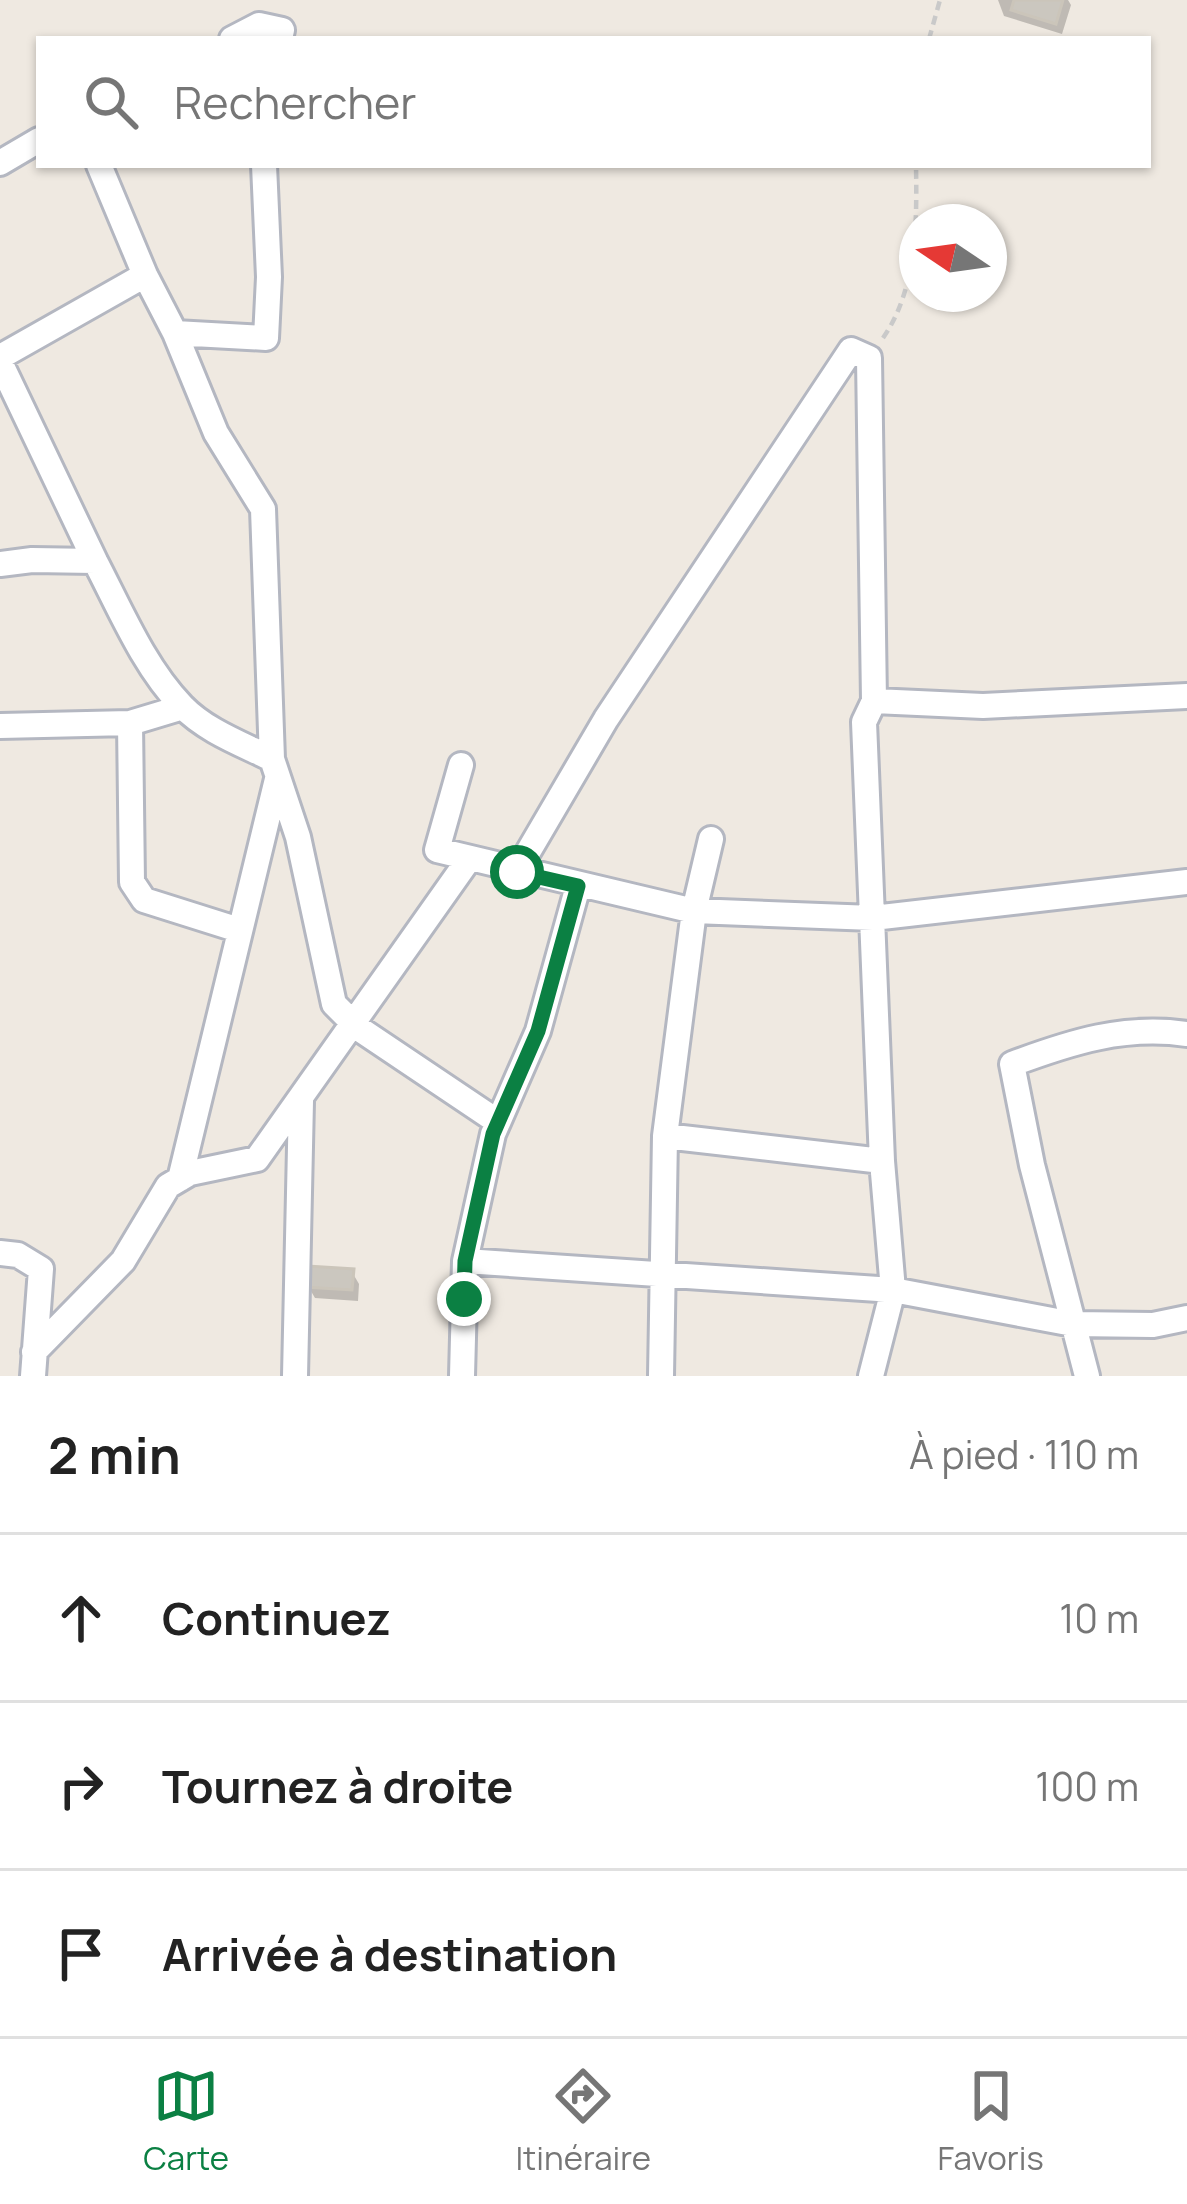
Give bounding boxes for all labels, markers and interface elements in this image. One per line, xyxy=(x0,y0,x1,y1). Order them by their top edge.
search box xyxy=(36,36,1151,168)
icon: search xyxy=(78,69,144,135)
text: Rechercher xyxy=(174,71,417,133)
north arrow xyxy=(899,204,1007,312)
route start xyxy=(490,845,544,899)
route end xyxy=(437,1272,491,1326)
text: 2 min xyxy=(48,1420,181,1489)
text: À pied · 110 m xyxy=(909,1427,1139,1481)
icon: ahead xyxy=(48,1585,114,1651)
text: Continuez xyxy=(162,1587,391,1649)
text: 10 m xyxy=(1059,1591,1139,1645)
icon: right xyxy=(48,1753,114,1819)
text: Tournez à droite xyxy=(162,1755,513,1817)
text: 100 m xyxy=(1035,1759,1139,1813)
icon: arrive xyxy=(48,1921,114,1987)
text: Arrivée à destination xyxy=(162,1923,617,1985)
tab: Carte xyxy=(143,2063,229,2180)
tab: Itinéraire xyxy=(515,2063,651,2180)
tab: Favoris xyxy=(938,2063,1044,2180)

